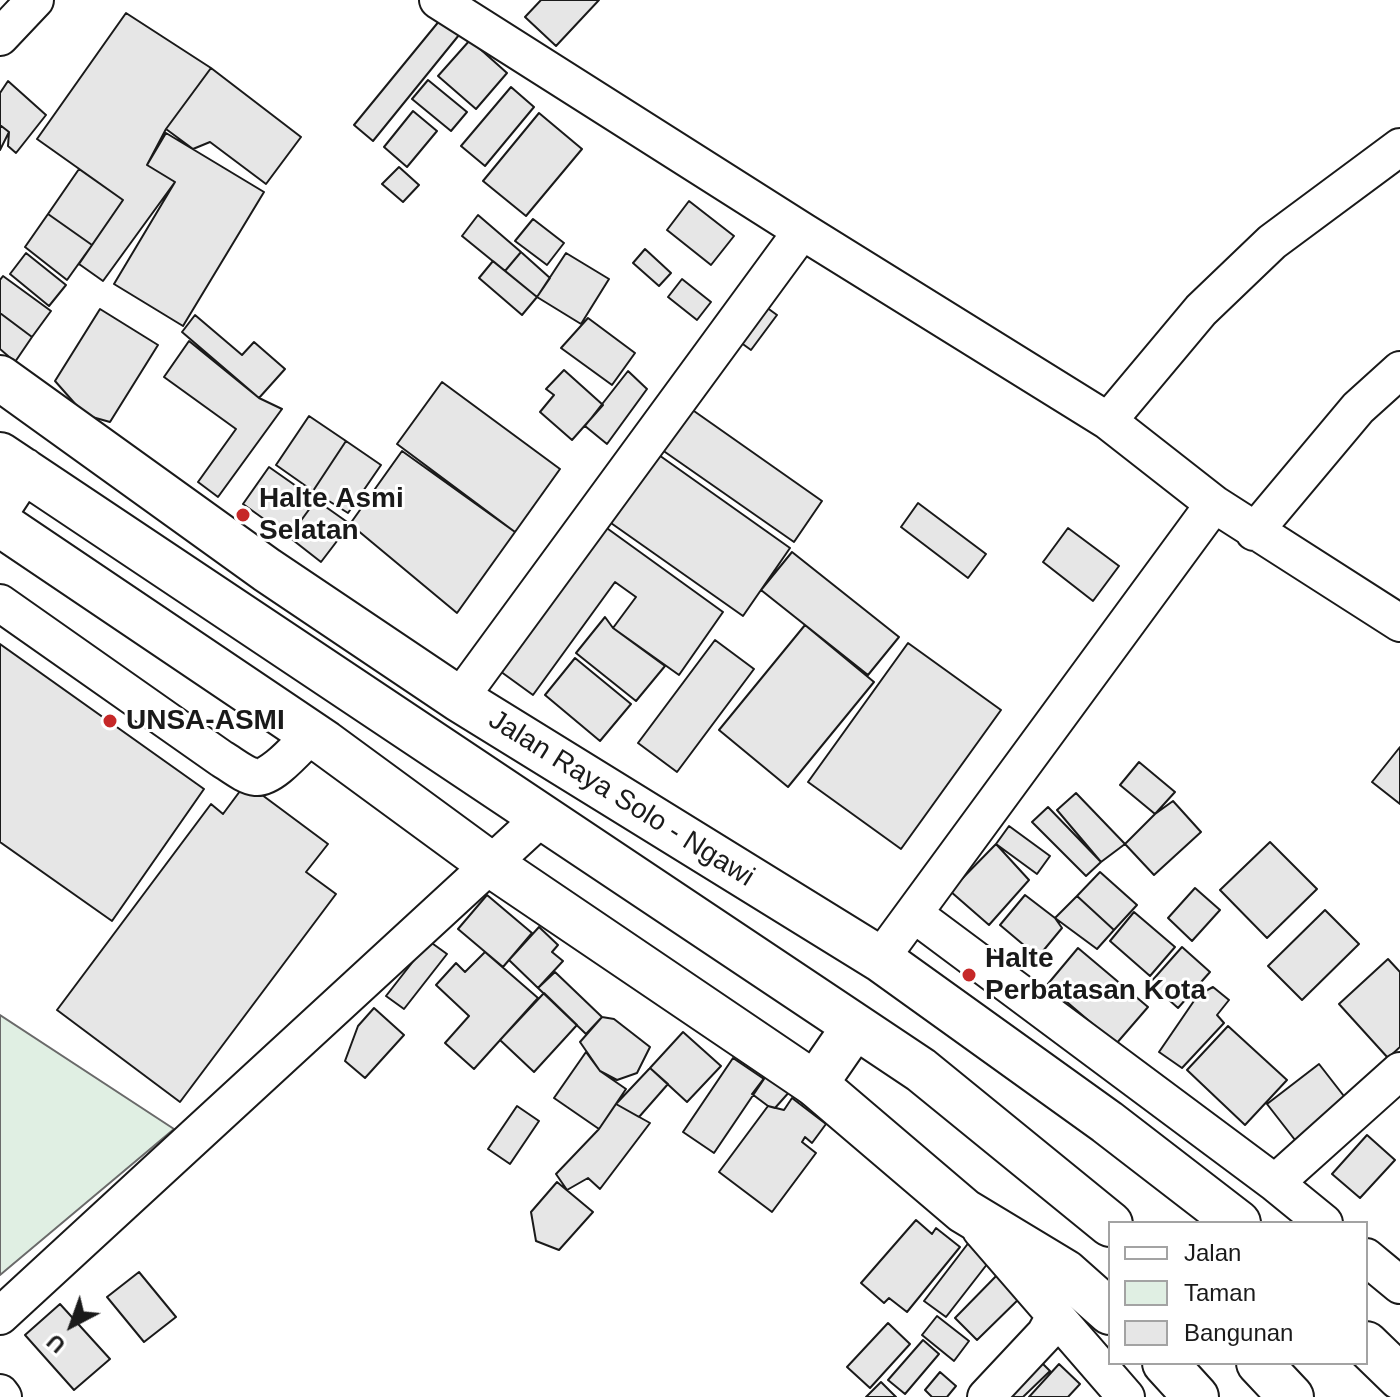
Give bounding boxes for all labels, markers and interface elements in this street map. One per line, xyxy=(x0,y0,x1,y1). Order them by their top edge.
place label: Halte Asmi Selatan xyxy=(259,482,404,548)
marker: Halte Asmi Selatan xyxy=(234,506,252,524)
place label: UNSA-ASMI xyxy=(126,704,285,738)
street label: Jalan Raya Solo - Ngawi xyxy=(482,704,760,894)
marker: UNSA-ASMI xyxy=(101,712,119,730)
place label: Halte Perbatasan Kota xyxy=(985,942,1206,1008)
marker: Halte Perbatasan Kota xyxy=(960,966,978,984)
legend xyxy=(1108,1221,1368,1365)
text: Jalan xyxy=(1184,1239,1241,1266)
text: Taman xyxy=(1184,1279,1256,1306)
north arrow xyxy=(32,1285,112,1365)
text: Bangunan xyxy=(1184,1319,1293,1346)
text: U xyxy=(42,1329,70,1358)

